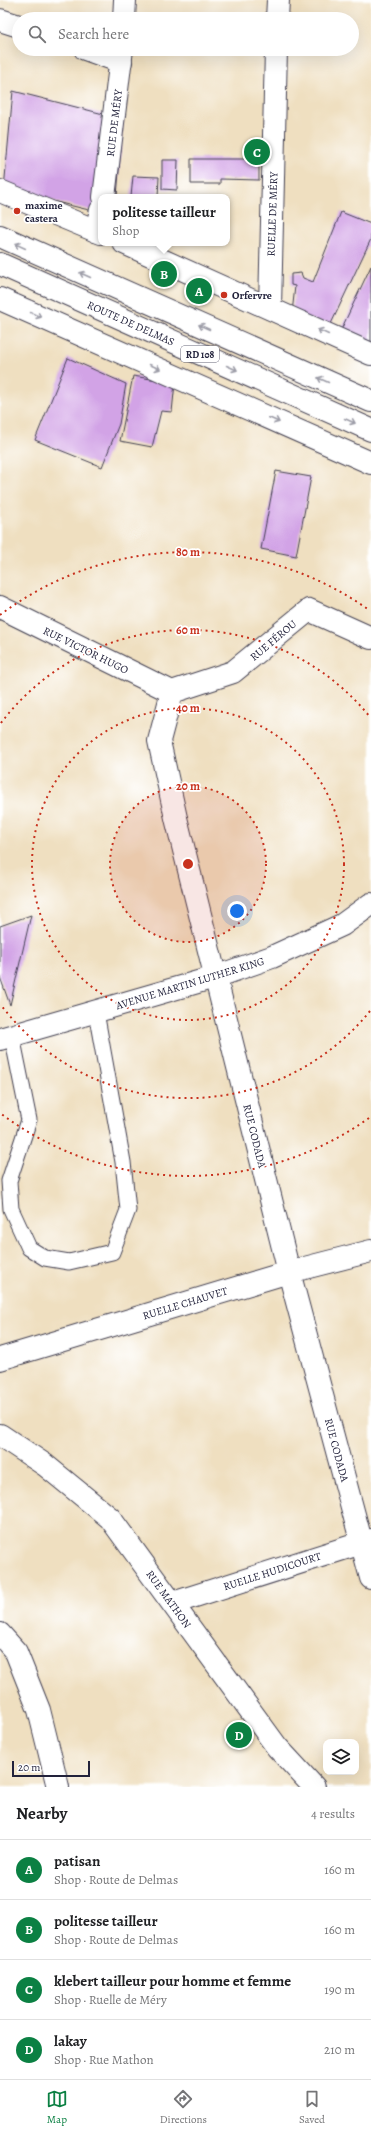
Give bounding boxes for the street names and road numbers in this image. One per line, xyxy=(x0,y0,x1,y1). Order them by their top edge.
street label: RUE DE MÉRY xyxy=(103,88,126,157)
street label: RUELLE DE MÉRY xyxy=(264,170,282,257)
street label: ROUTE DE DELMAS xyxy=(85,297,177,350)
road number: RD 108 xyxy=(181,346,219,362)
street label: RUE FÉROU xyxy=(247,616,300,664)
street label: RUE VICTOR HUGO xyxy=(41,623,131,678)
street label: AVENUE MARTIN LUTHER KING xyxy=(113,954,266,1014)
street label: RUE CODADA xyxy=(239,1103,270,1170)
street label: RUELLE CHAUVET xyxy=(141,1283,229,1324)
street label: RUE CODADA xyxy=(321,1417,352,1484)
street label: RUELLE HUDICOURT xyxy=(221,1549,323,1594)
street label: RUE MATHON xyxy=(143,1567,195,1631)

